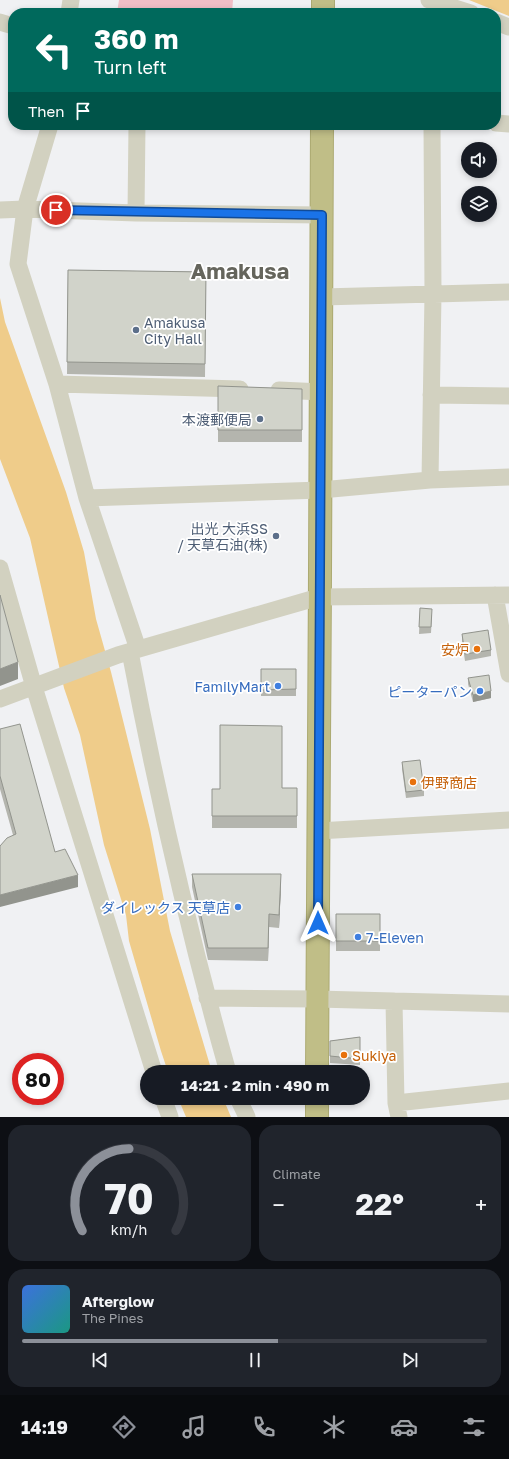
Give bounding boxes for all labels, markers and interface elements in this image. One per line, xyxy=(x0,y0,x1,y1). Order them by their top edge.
text: 360 m xyxy=(94,22,179,55)
icon: left xyxy=(28,24,80,76)
text: Turn left xyxy=(94,56,167,78)
icon: arrive xyxy=(72,100,94,122)
text: Then xyxy=(28,102,64,120)
map controls xyxy=(461,142,497,222)
button: sound xyxy=(461,142,497,178)
button: layers xyxy=(461,186,497,222)
pin xyxy=(39,193,73,227)
icon: arrive xyxy=(45,199,67,221)
district label: Amakusa xyxy=(191,257,289,284)
place label: Amakusa City Hall xyxy=(144,314,205,347)
marker: Amakusa City Hall xyxy=(131,325,141,335)
place label: 本渡郵便局 xyxy=(182,411,252,428)
marker: 本渡郵便局 xyxy=(255,414,265,424)
place label: 出光 大浜SS / 天草石油(株) xyxy=(177,520,268,553)
marker: 出光 大浜SS / 天草石油(株) xyxy=(271,531,281,541)
place label: 安炉 xyxy=(441,641,469,658)
marker: 安炉 xyxy=(472,644,482,654)
place label: FamilyMart xyxy=(195,678,270,695)
marker: FamilyMart xyxy=(273,681,283,691)
place label: ピーターパン xyxy=(387,683,472,700)
marker: ピーターパン xyxy=(475,686,485,696)
place label: 伊野商店 xyxy=(421,774,477,791)
marker: 伊野商店 xyxy=(408,777,418,787)
place label: ダイレックス 天草店 xyxy=(101,899,230,916)
marker: ダイレックス 天草店 xyxy=(233,902,243,912)
position arrow xyxy=(297,902,339,944)
place label: 7-Eleven xyxy=(366,929,424,946)
marker: 7-Eleven xyxy=(353,932,363,942)
place label: Sukiya xyxy=(352,1047,396,1064)
marker: Sukiya xyxy=(339,1050,349,1060)
speed limit sign: 80 xyxy=(12,1053,64,1105)
text: 14:21 · 2 min · 490 m xyxy=(181,1076,329,1094)
text: Climate xyxy=(273,1166,320,1182)
text: 70 xyxy=(104,1173,154,1223)
text: 22° xyxy=(356,1186,404,1222)
text: − xyxy=(273,1191,285,1218)
text: + xyxy=(475,1191,487,1218)
text: km/h xyxy=(111,1221,147,1238)
text: Afterglow xyxy=(82,1292,154,1310)
text: The Pines xyxy=(82,1310,143,1326)
icon: previous xyxy=(89,1349,111,1371)
icon: pause xyxy=(244,1349,266,1371)
icon: next xyxy=(399,1349,421,1371)
icon: directions xyxy=(110,1413,138,1441)
icon: music xyxy=(180,1413,208,1441)
icon: phone xyxy=(250,1413,278,1441)
icon: climate xyxy=(320,1413,348,1441)
icon: car xyxy=(390,1413,418,1441)
icon: filters xyxy=(460,1413,488,1441)
text: 14:19 xyxy=(21,1416,68,1438)

